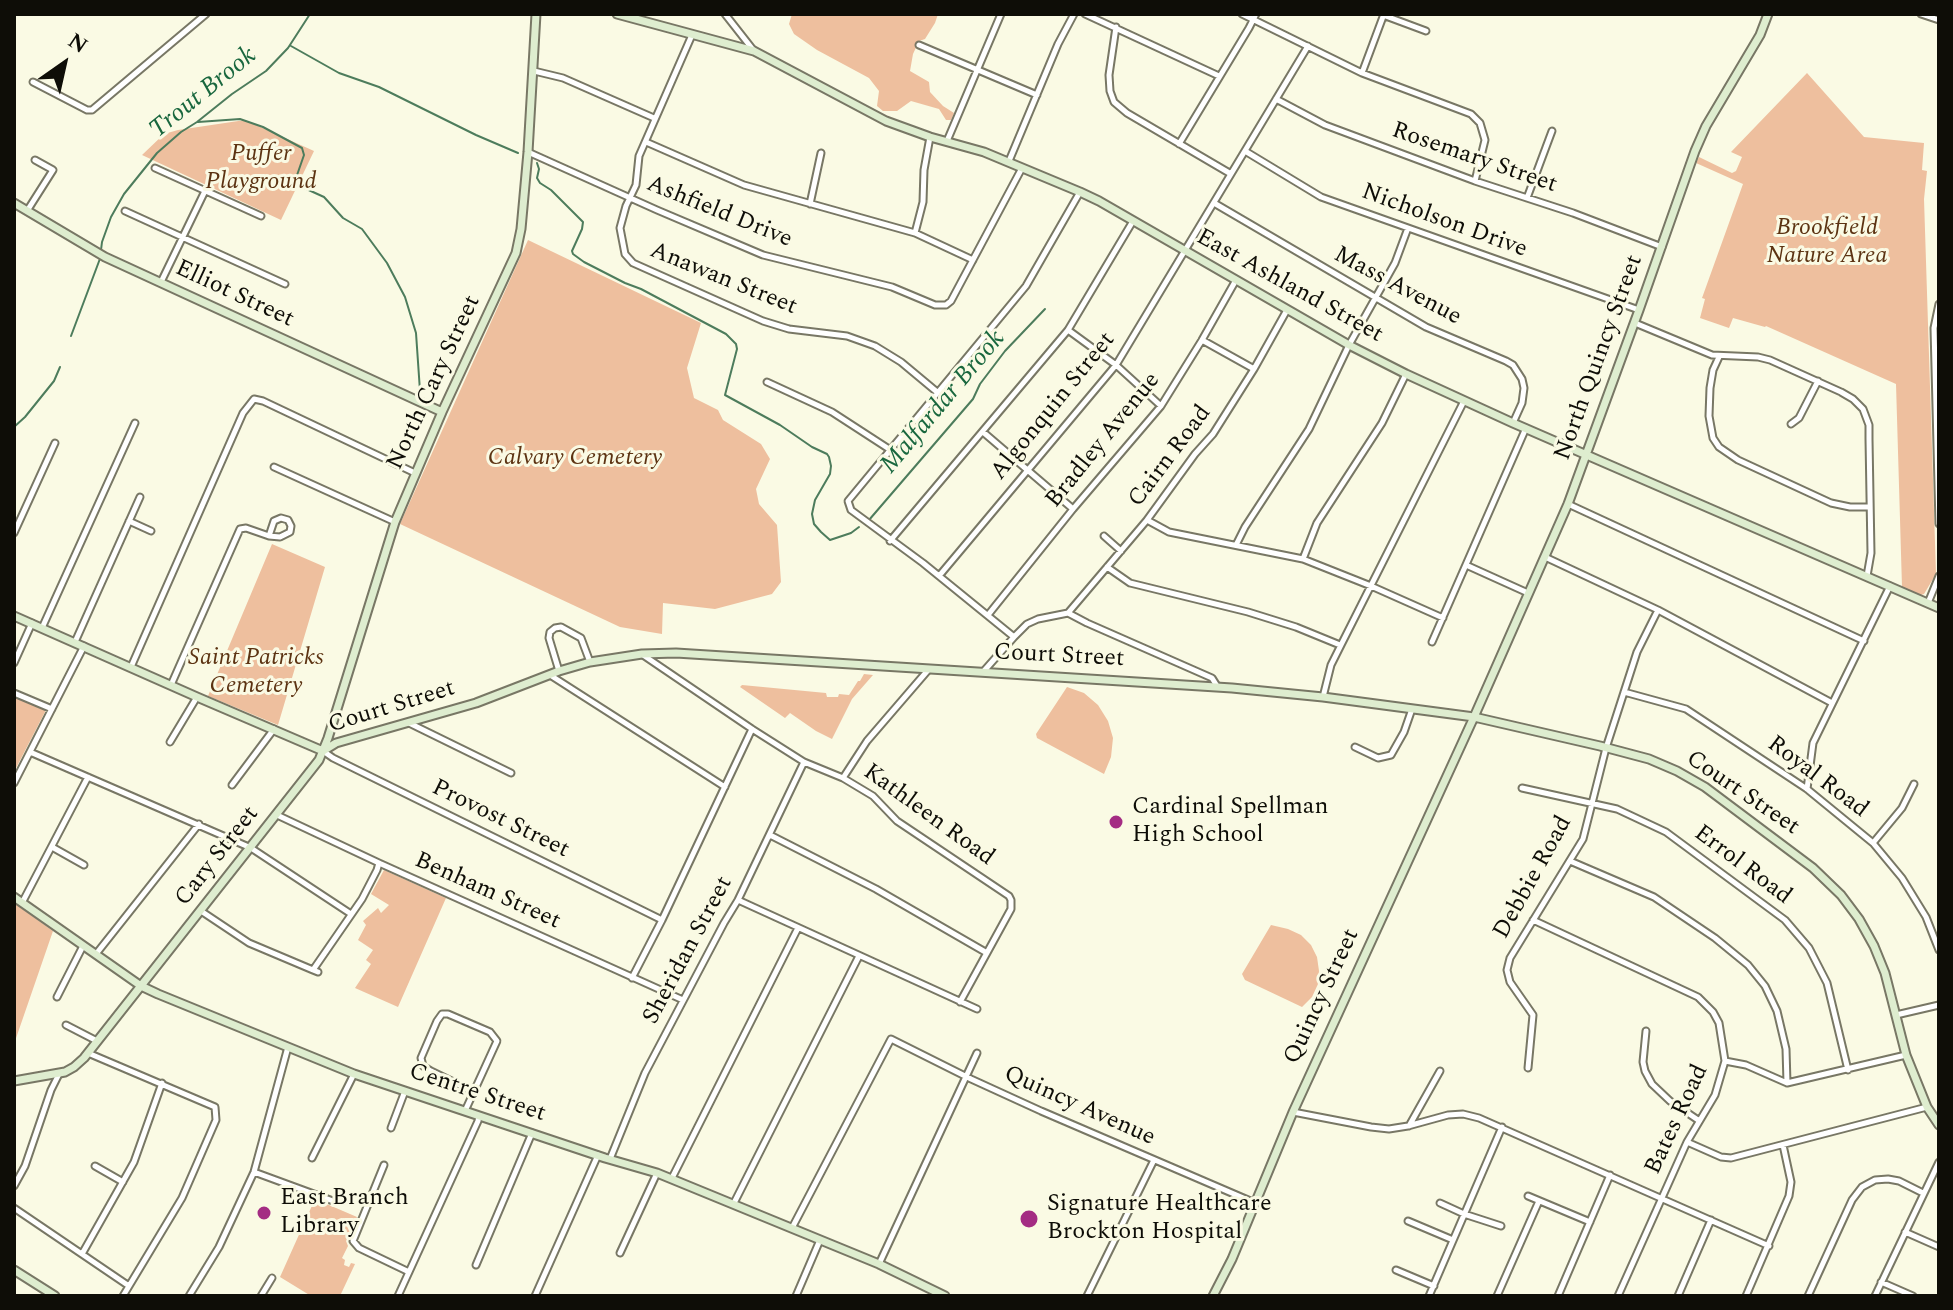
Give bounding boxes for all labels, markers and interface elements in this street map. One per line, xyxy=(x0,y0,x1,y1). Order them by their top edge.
north arrow xyxy=(24,24,104,104)
text: N xyxy=(61,25,94,62)
water label: Trout Brook xyxy=(144,41,264,147)
street label: Rosemary Street xyxy=(1387,117,1561,201)
park label: Puffer Playground xyxy=(205,141,317,197)
street label: Ashfield Drive xyxy=(642,171,796,255)
street label: Nicholson Drive xyxy=(1357,179,1531,265)
park label: Brookfield Nature Area xyxy=(1766,215,1888,271)
street label: East Ashland Street xyxy=(1191,224,1387,350)
street label: Anawan Street xyxy=(645,237,801,323)
street label: Mass Avenue xyxy=(1328,241,1466,333)
street label: North Quincy Street xyxy=(1549,251,1651,465)
street label: Elliot Street xyxy=(170,255,298,335)
street label: North Cary Street xyxy=(382,291,488,475)
water label: Malfardar Brook xyxy=(875,325,1013,481)
street label: Algonquin Street xyxy=(986,327,1122,487)
street label: Bradley Avenue xyxy=(1041,367,1167,515)
street label: Cairn Road xyxy=(1123,400,1219,514)
park label: Calvary Cemetery xyxy=(488,445,662,473)
street label: Court Street xyxy=(993,639,1125,675)
park label: Saint Patricks Cemetery xyxy=(188,645,324,701)
street label: Court Street xyxy=(325,675,459,741)
street label: Royal Road xyxy=(1761,731,1873,825)
street label: Court Street xyxy=(1680,745,1804,843)
street label: Kathleen Road xyxy=(857,759,999,873)
street label: Provost Street xyxy=(426,774,574,866)
place label: Cardinal Spellman High School xyxy=(1132,794,1329,850)
street label: Cary Street xyxy=(170,801,266,913)
street label: Debbie Road xyxy=(1488,811,1580,945)
marker: Cardinal Spellman High School xyxy=(1107,813,1125,831)
street label: Errol Road xyxy=(1687,820,1797,912)
street label: Benham Street xyxy=(410,847,564,937)
street label: Sheridan Street xyxy=(638,872,740,1030)
street label: Quincy Street xyxy=(1279,925,1367,1069)
street label: Centre Street xyxy=(405,1058,549,1130)
street label: Bates Road xyxy=(1640,1060,1716,1180)
street label: Quincy Avenue xyxy=(999,1061,1159,1153)
place label: East Branch Library xyxy=(280,1185,409,1241)
place label: Signature Healthcare Brockton Hospital xyxy=(1047,1191,1271,1247)
marker: East Branch Library xyxy=(255,1204,273,1222)
marker: Signature Healthcare Brockton Hospital xyxy=(1018,1208,1040,1230)

